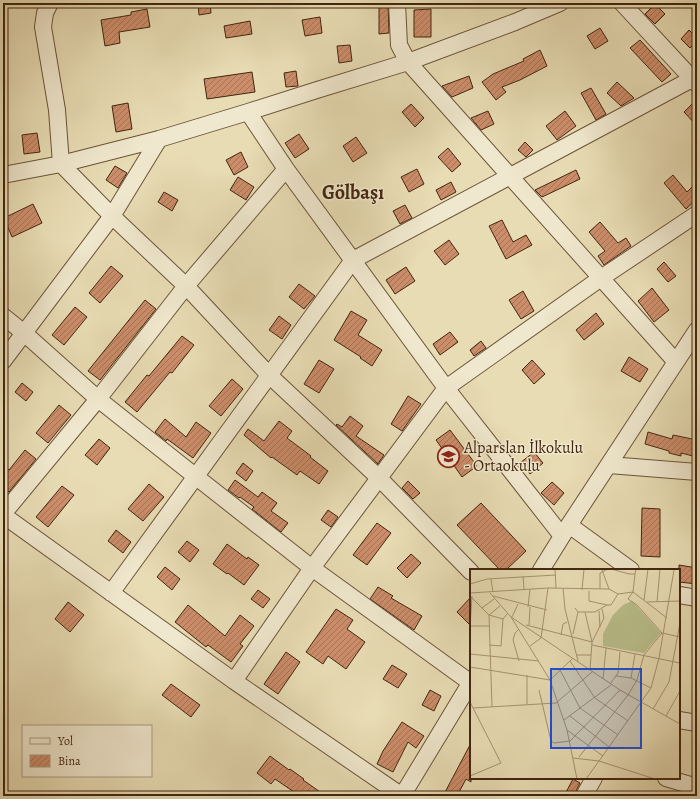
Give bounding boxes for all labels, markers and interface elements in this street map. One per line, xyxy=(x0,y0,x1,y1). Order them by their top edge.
district label: Gölbaşı xyxy=(322,179,384,206)
place label: Alparslan İlkokulu - Ortaokulu xyxy=(463,437,583,477)
school or university icon: Alparslan İlkokulu - Ortaokulu xyxy=(436,443,462,469)
inset map xyxy=(470,569,680,779)
legend xyxy=(22,725,152,777)
text: Yol xyxy=(57,733,73,749)
text: Bina xyxy=(58,753,81,769)

